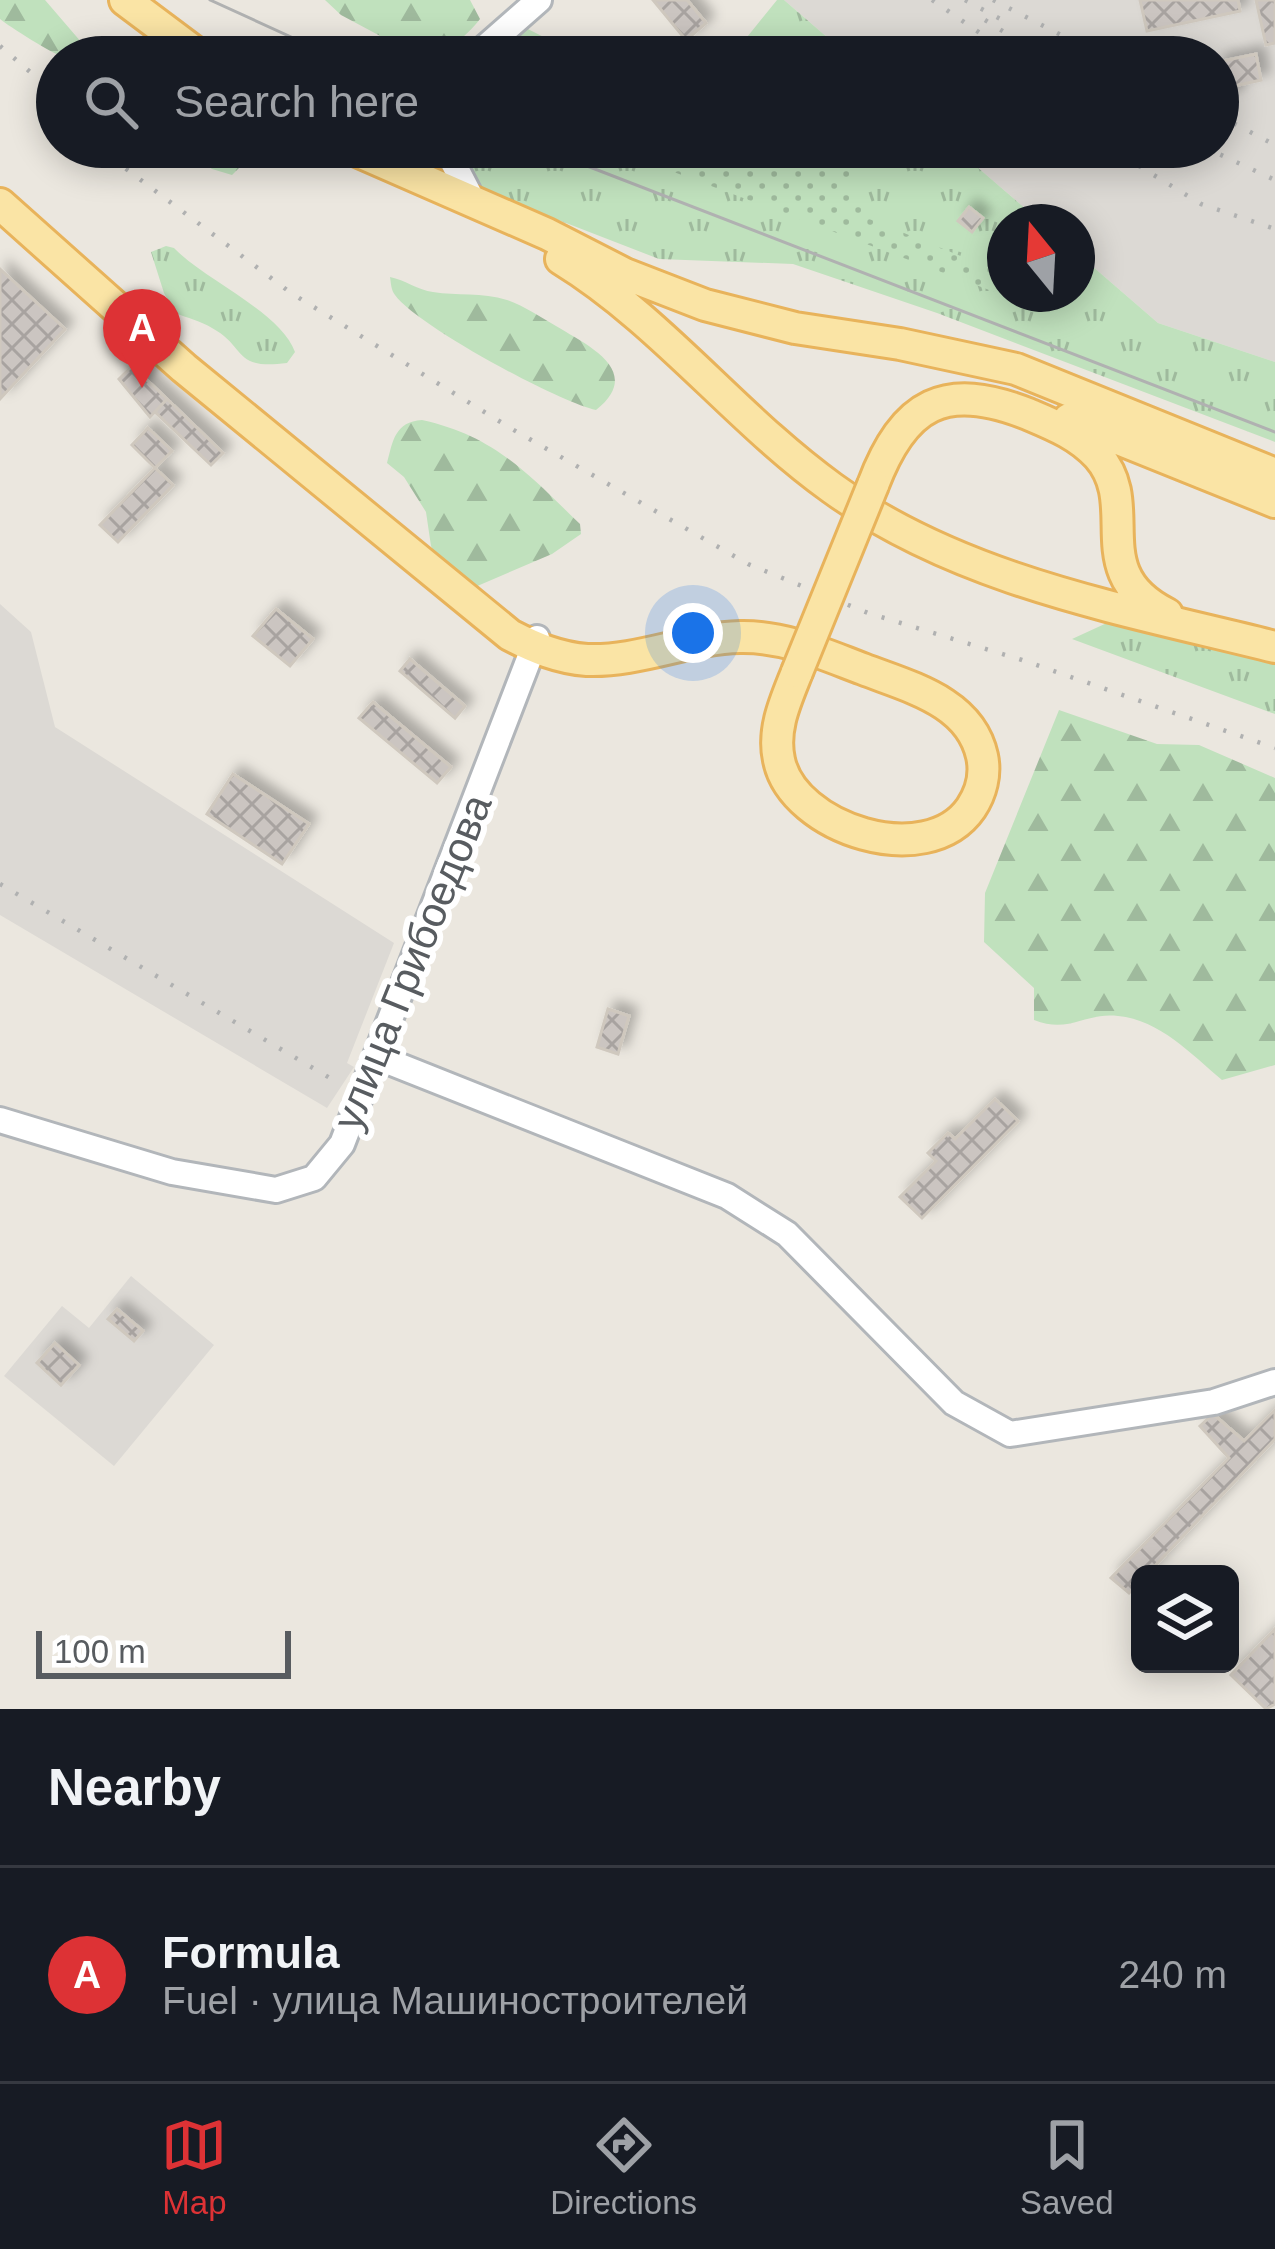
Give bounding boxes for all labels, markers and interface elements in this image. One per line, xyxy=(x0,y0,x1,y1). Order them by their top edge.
search box xyxy=(36,36,1239,168)
icon: search xyxy=(78,69,144,135)
text: Search here xyxy=(174,76,419,127)
north arrow xyxy=(987,204,1095,312)
pin: A xyxy=(103,289,181,388)
your location xyxy=(663,603,723,663)
street label: улица Грибоедова xyxy=(323,787,501,1136)
map controls xyxy=(1131,1565,1239,1673)
button: layers xyxy=(1131,1565,1239,1673)
scale bar xyxy=(36,1625,291,1678)
text: 100 m xyxy=(54,1633,146,1670)
text: Nearby xyxy=(48,1759,221,1816)
text: Formula xyxy=(162,1927,340,1978)
text: A xyxy=(73,1953,101,1996)
text: 240 m xyxy=(1119,1953,1227,1996)
text: Fuel · улица Машиностроителей xyxy=(162,1979,748,2022)
tab: Map xyxy=(161,2112,227,2222)
tab: Directions xyxy=(550,2112,697,2222)
tab: Saved xyxy=(1020,2112,1114,2222)

